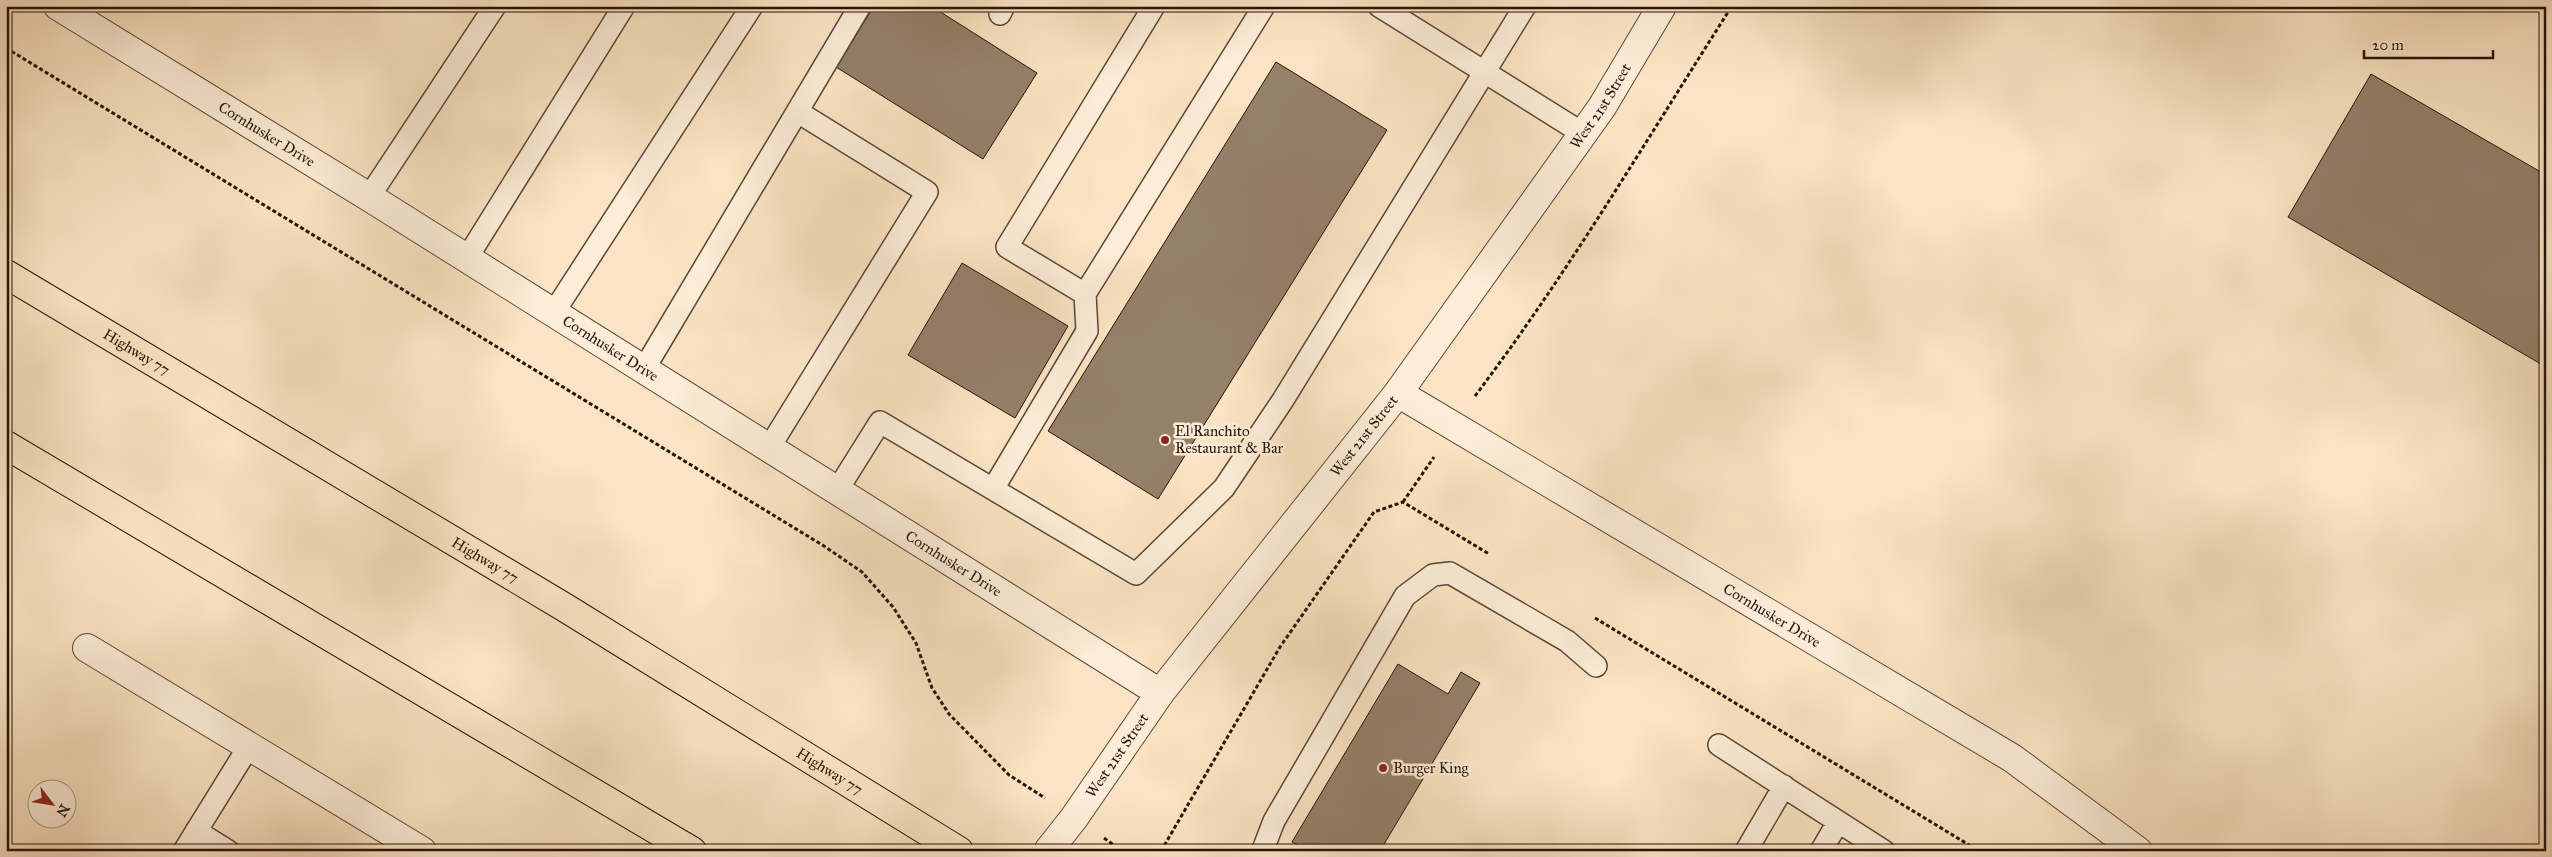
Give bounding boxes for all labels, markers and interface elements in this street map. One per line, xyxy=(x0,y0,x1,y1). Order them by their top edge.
scale bar xyxy=(2364,28,2493,60)
text: 20 m xyxy=(2372,36,2404,54)
street label: West 21st Street xyxy=(1566,59,1635,152)
street label: Cornhusker Drive xyxy=(215,98,318,171)
street label: Cornhusker Drive xyxy=(559,312,662,385)
street label: Highway 77 xyxy=(100,325,173,379)
street label: West 21st Street xyxy=(1326,391,1402,480)
place label: El Ranchito Restaurant & Bar xyxy=(1175,422,1284,457)
marker: El Ranchito Restaurant & Bar xyxy=(1159,434,1171,446)
street label: Cornhusker Drive xyxy=(902,527,1005,600)
street label: Highway 77 xyxy=(449,533,522,587)
street label: Cornhusker Drive xyxy=(1720,579,1824,651)
street label: West 21st Street xyxy=(1082,709,1153,801)
street label: Highway 77 xyxy=(793,744,866,798)
place label: Burger King xyxy=(1393,759,1470,777)
marker: Burger King xyxy=(1377,762,1389,774)
north arrow xyxy=(28,780,78,830)
text: N xyxy=(52,801,73,820)

